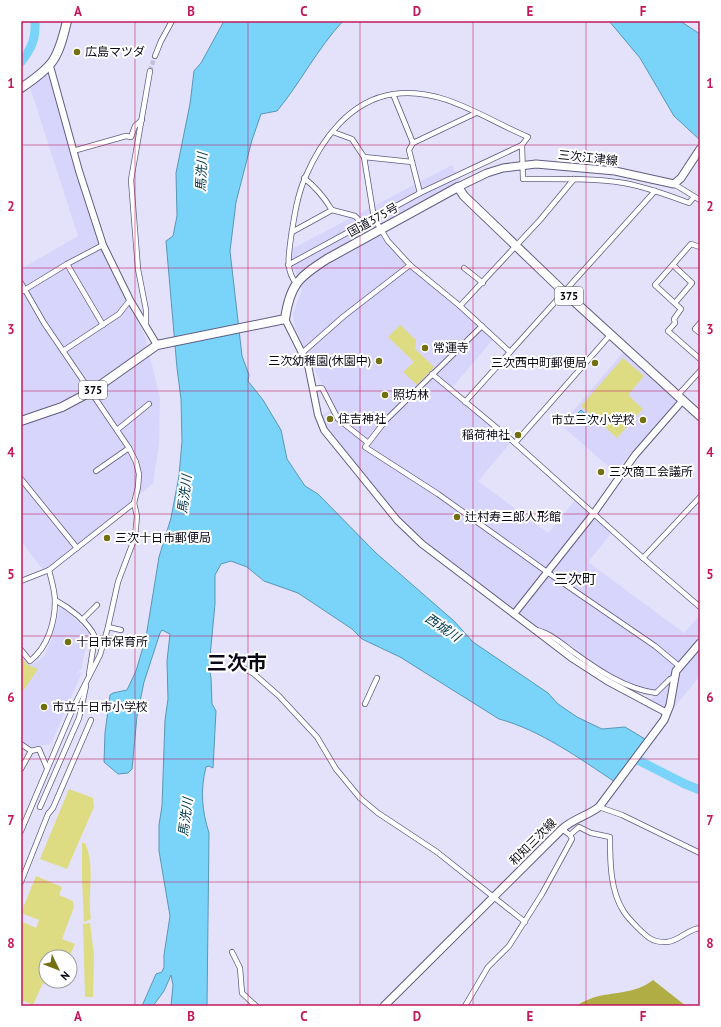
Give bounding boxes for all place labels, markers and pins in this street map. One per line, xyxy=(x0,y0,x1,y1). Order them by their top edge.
place label: 広島マツダ xyxy=(85,44,145,59)
marker: 広島マツダ xyxy=(72,47,82,57)
place label: 常運寺 xyxy=(433,340,469,355)
marker: 常運寺 xyxy=(420,343,430,353)
place label: 三次幼稚園(休園中) xyxy=(268,353,371,368)
place label: 三次西中町郵便局 xyxy=(491,355,587,370)
marker: 三次幼稚園(休園中) xyxy=(374,356,384,366)
marker: 三次西中町郵便局 xyxy=(590,358,600,368)
place label: 照坊林 xyxy=(393,387,429,402)
marker: 照坊林 xyxy=(380,390,390,400)
place label: 住吉神社 xyxy=(338,411,386,426)
place label: 市立三次小学校 xyxy=(551,412,635,427)
marker: 住吉神社 xyxy=(325,414,335,424)
marker: 市立三次小学校 xyxy=(638,415,648,425)
place label: 稲荷神社 xyxy=(462,427,510,442)
marker: 稲荷神社 xyxy=(513,430,523,440)
place label: 三次商工会議所 xyxy=(609,464,693,479)
marker: 三次商工会議所 xyxy=(596,467,606,477)
place label: 辻村寿三郎人形館 xyxy=(465,509,561,524)
marker: 辻村寿三郎人形館 xyxy=(452,512,462,522)
place label: 三次十日市郵便局 xyxy=(115,530,211,545)
marker: 三次十日市郵便局 xyxy=(102,533,112,543)
place label: 十日市保育所 xyxy=(76,634,148,649)
marker: 十日市保育所 xyxy=(63,637,73,647)
place label: 市立十日市小学校 xyxy=(52,699,148,714)
marker: 市立十日市小学校 xyxy=(39,702,49,712)

